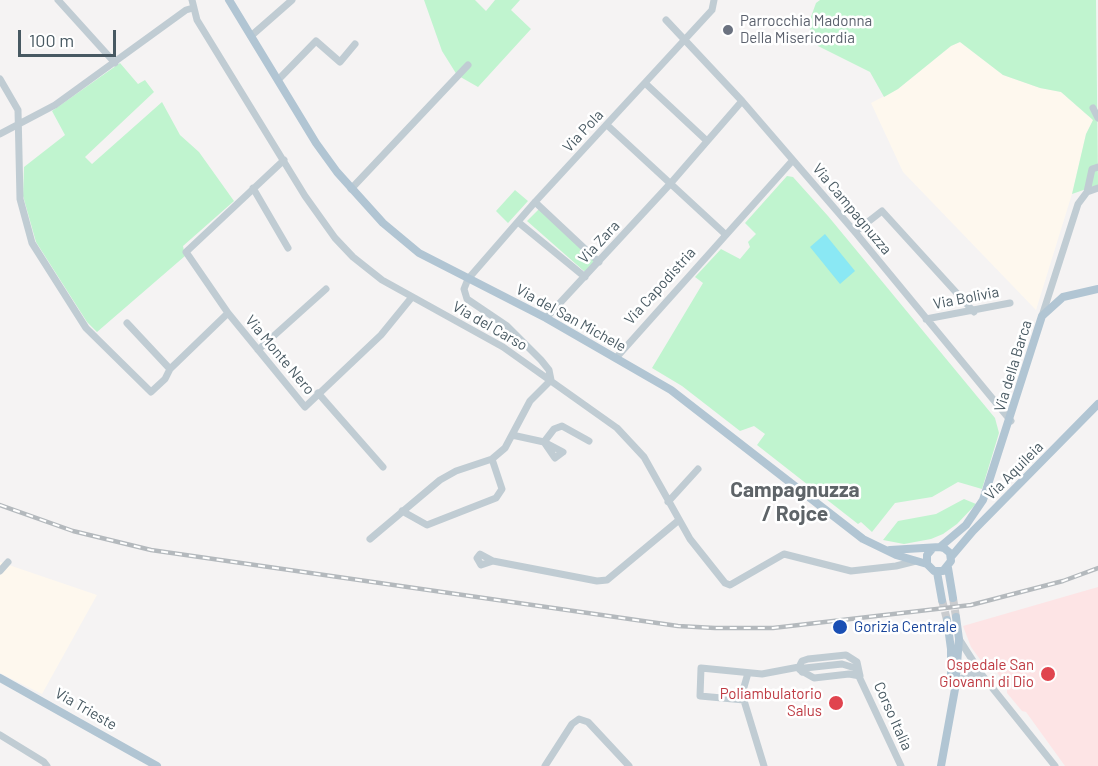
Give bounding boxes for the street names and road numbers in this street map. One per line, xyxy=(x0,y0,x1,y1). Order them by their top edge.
street label: Via Pola xyxy=(559,106,607,156)
street label: Via Campagnuzza xyxy=(809,160,895,258)
street label: Via Zara xyxy=(575,217,623,267)
street label: Via Capodistria xyxy=(621,244,699,328)
street label: Via del San Michele xyxy=(513,280,629,356)
street label: Via Bolivia xyxy=(931,283,1001,313)
street label: Via del Carso xyxy=(449,297,531,355)
street label: Via Monte Nero xyxy=(242,312,318,398)
street label: Via della Barca xyxy=(991,318,1035,414)
street label: Via Aquileia xyxy=(981,438,1047,504)
street label: Corso Italia xyxy=(870,679,916,753)
street label: Via Trieste xyxy=(52,684,120,734)

